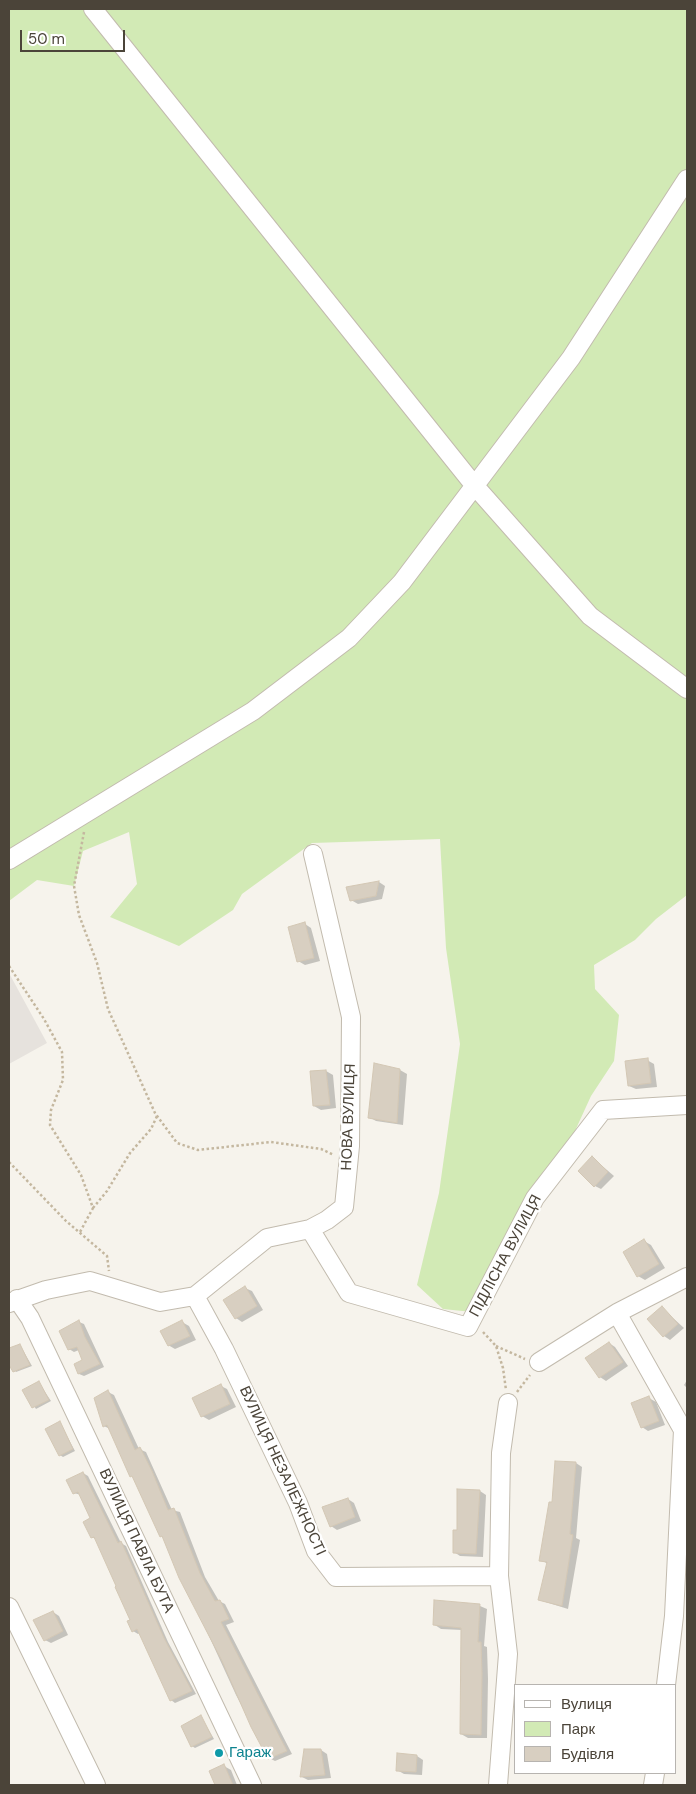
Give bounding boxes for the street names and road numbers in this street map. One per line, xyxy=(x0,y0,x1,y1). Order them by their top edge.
street label: НОВА ВУЛИЦЯ xyxy=(338,1063,360,1171)
street label: ПІДЛІСНА ВУЛИЦЯ xyxy=(466,1192,546,1320)
street label: ВУЛИЦЯ НЕЗАЛЕЖНОСТІ xyxy=(235,1383,329,1559)
street label: ВУЛИЦЯ ПАВЛА БУТА xyxy=(95,1466,177,1616)

